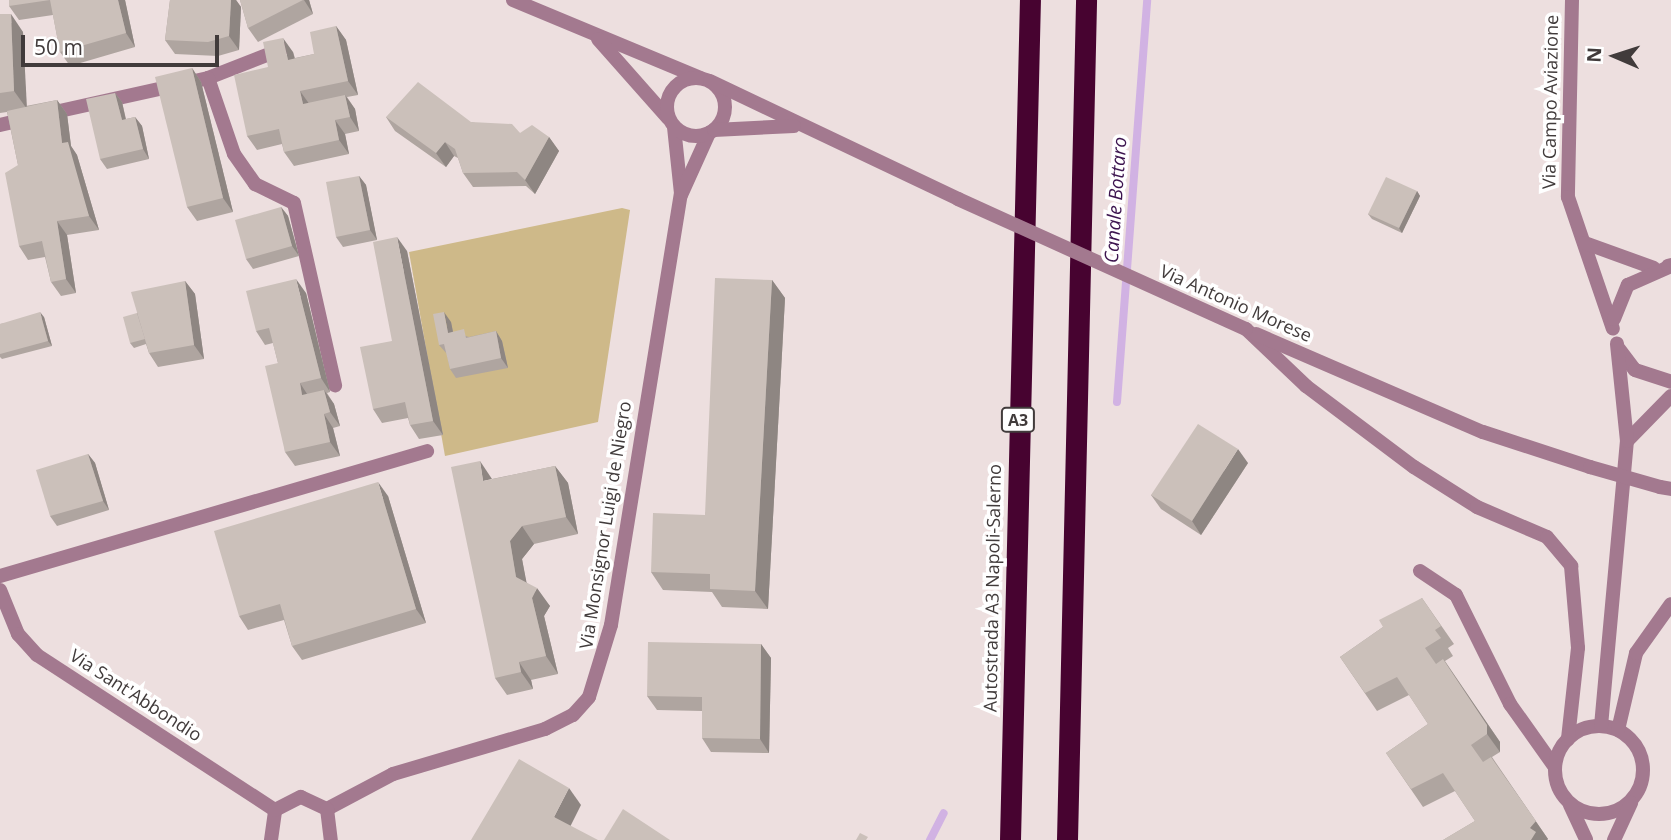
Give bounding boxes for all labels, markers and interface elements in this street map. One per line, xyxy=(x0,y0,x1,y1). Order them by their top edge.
street label: Via Campo Aviazione xyxy=(1538,15,1562,189)
scale bar xyxy=(24,21,222,65)
north arrow xyxy=(1580,21,1650,91)
text: 50 m xyxy=(34,33,83,61)
text: N xyxy=(1581,47,1607,63)
water label: Canale Bottaro xyxy=(1100,136,1132,264)
street label: Via Antonio Morese xyxy=(1157,260,1315,346)
street label: Via Monsignor Luigi de Niegro xyxy=(575,399,635,651)
road number: A3 xyxy=(1000,408,1036,432)
street label: Autostrada A3 Napoli-Salerno xyxy=(979,464,1005,712)
street label: Via Sant'Abbondio xyxy=(66,644,206,746)

